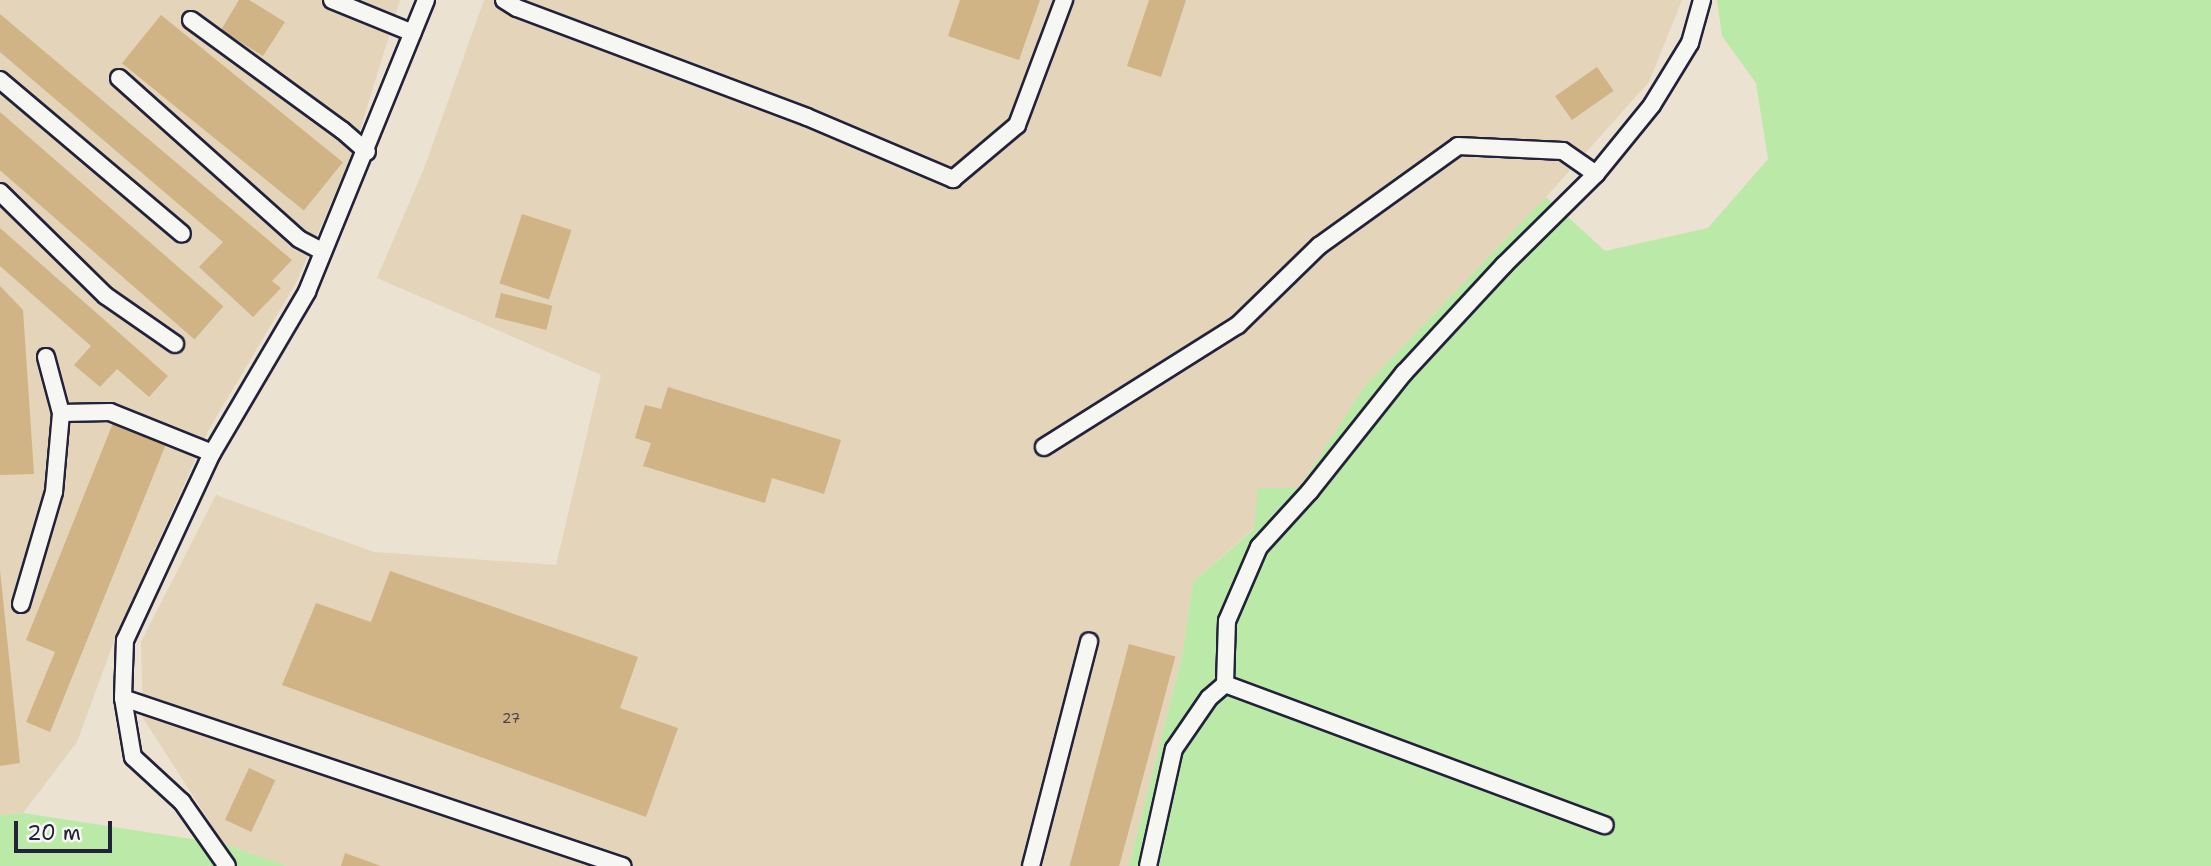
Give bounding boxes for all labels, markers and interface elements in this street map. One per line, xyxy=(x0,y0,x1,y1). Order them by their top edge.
house number: 27 xyxy=(502,710,520,726)
scale bar xyxy=(18,806,116,850)
text: 20 m xyxy=(27,819,81,847)

